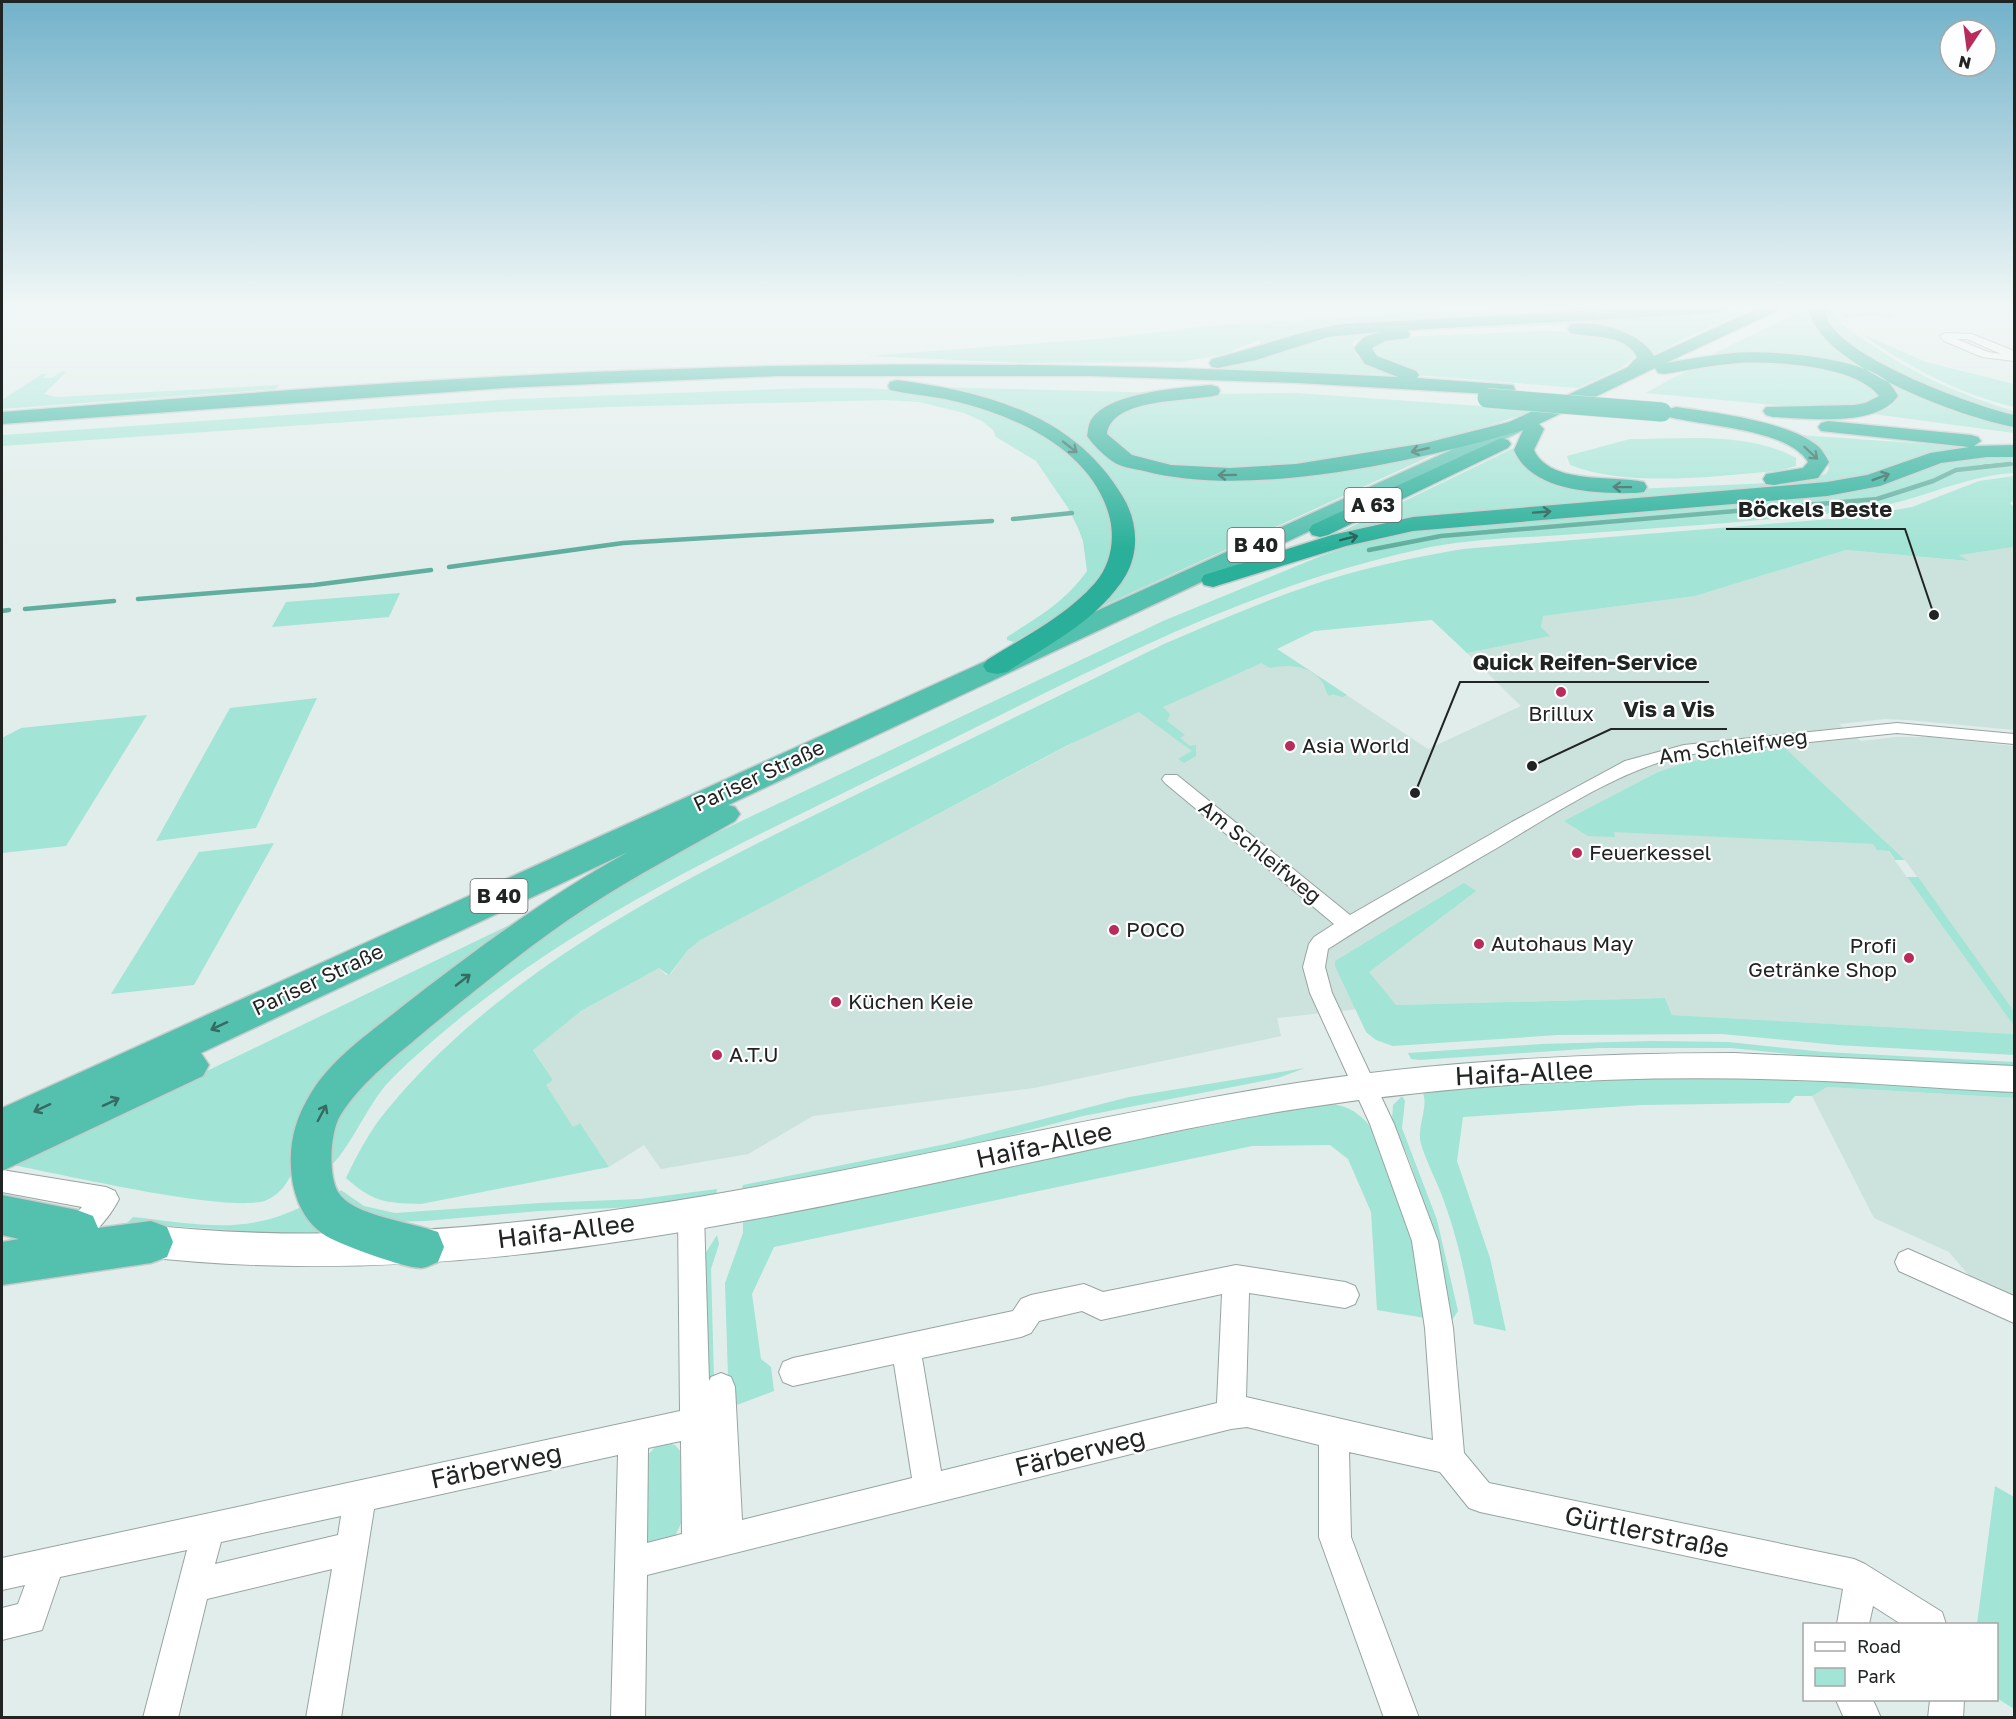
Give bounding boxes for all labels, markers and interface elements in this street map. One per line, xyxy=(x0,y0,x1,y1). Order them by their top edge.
north arrow xyxy=(1938,18,1998,78)
text: N xyxy=(1956,52,1973,74)
one-way arrow xyxy=(1062,440,1078,453)
one-way arrow xyxy=(1410,444,1429,456)
one-way arrow xyxy=(1803,445,1818,460)
one-way arrow xyxy=(1217,469,1237,480)
one-way arrow xyxy=(1871,471,1890,482)
one-way arrow xyxy=(1613,481,1632,493)
road number: A 63 xyxy=(1344,488,1402,522)
callout: Böckels Beste xyxy=(1726,489,1905,529)
text: Böckels Beste xyxy=(1738,495,1892,522)
one-way arrow xyxy=(1531,506,1551,517)
road number: B 40 xyxy=(1228,528,1284,562)
one-way arrow xyxy=(1339,531,1358,543)
callout: Quick Reifen-Service xyxy=(1460,642,1709,682)
text: Quick Reifen-Service xyxy=(1472,648,1698,675)
marker: Brillux xyxy=(1554,685,1568,699)
callout: Vis a Vis xyxy=(1611,689,1727,729)
text: Vis a Vis xyxy=(1623,695,1715,722)
place label: Brillux xyxy=(1528,700,1594,726)
street label: Am Schleifweg xyxy=(1657,723,1809,769)
place label: Asia World xyxy=(1302,732,1409,758)
street label: Pariser Straße xyxy=(689,733,828,817)
marker: Asia World xyxy=(1283,739,1297,753)
street label: Am Schleifweg xyxy=(1194,794,1327,909)
place label: Feuerkessel xyxy=(1589,839,1711,865)
marker: Feuerkessel xyxy=(1570,846,1584,860)
road number: B 40 xyxy=(470,879,528,913)
place label: POCO xyxy=(1126,916,1185,942)
marker: POCO xyxy=(1107,923,1121,937)
place label: Autohaus May xyxy=(1491,930,1634,956)
place label: Profi Getränke Shop xyxy=(1748,932,1897,982)
street label: Pariser Straße xyxy=(248,937,387,1021)
marker: Autohaus May xyxy=(1472,937,1486,951)
marker: Profi Getränke Shop xyxy=(1902,951,1916,965)
one-way arrow xyxy=(455,973,471,986)
place label: Küchen Keie xyxy=(848,988,974,1014)
marker: Küchen Keie xyxy=(829,995,843,1009)
one-way arrow xyxy=(211,1020,229,1032)
place label: A.T.U xyxy=(729,1041,779,1067)
marker: A.T.U xyxy=(710,1048,724,1062)
street label: Haifa-Allee xyxy=(1454,1053,1594,1092)
one-way arrow xyxy=(102,1095,120,1107)
one-way arrow xyxy=(34,1102,52,1114)
one-way arrow xyxy=(317,1104,328,1122)
street label: Haifa-Allee xyxy=(973,1115,1115,1174)
street label: Haifa-Allee xyxy=(495,1207,637,1254)
street label: Färberweg xyxy=(1011,1420,1148,1483)
street label: Färberweg xyxy=(427,1436,564,1495)
street label: Gürtlerstraße xyxy=(1562,1499,1732,1564)
legend xyxy=(1803,1623,1998,1701)
text: Road xyxy=(1857,1635,1901,1657)
text: Park xyxy=(1857,1665,1896,1687)

